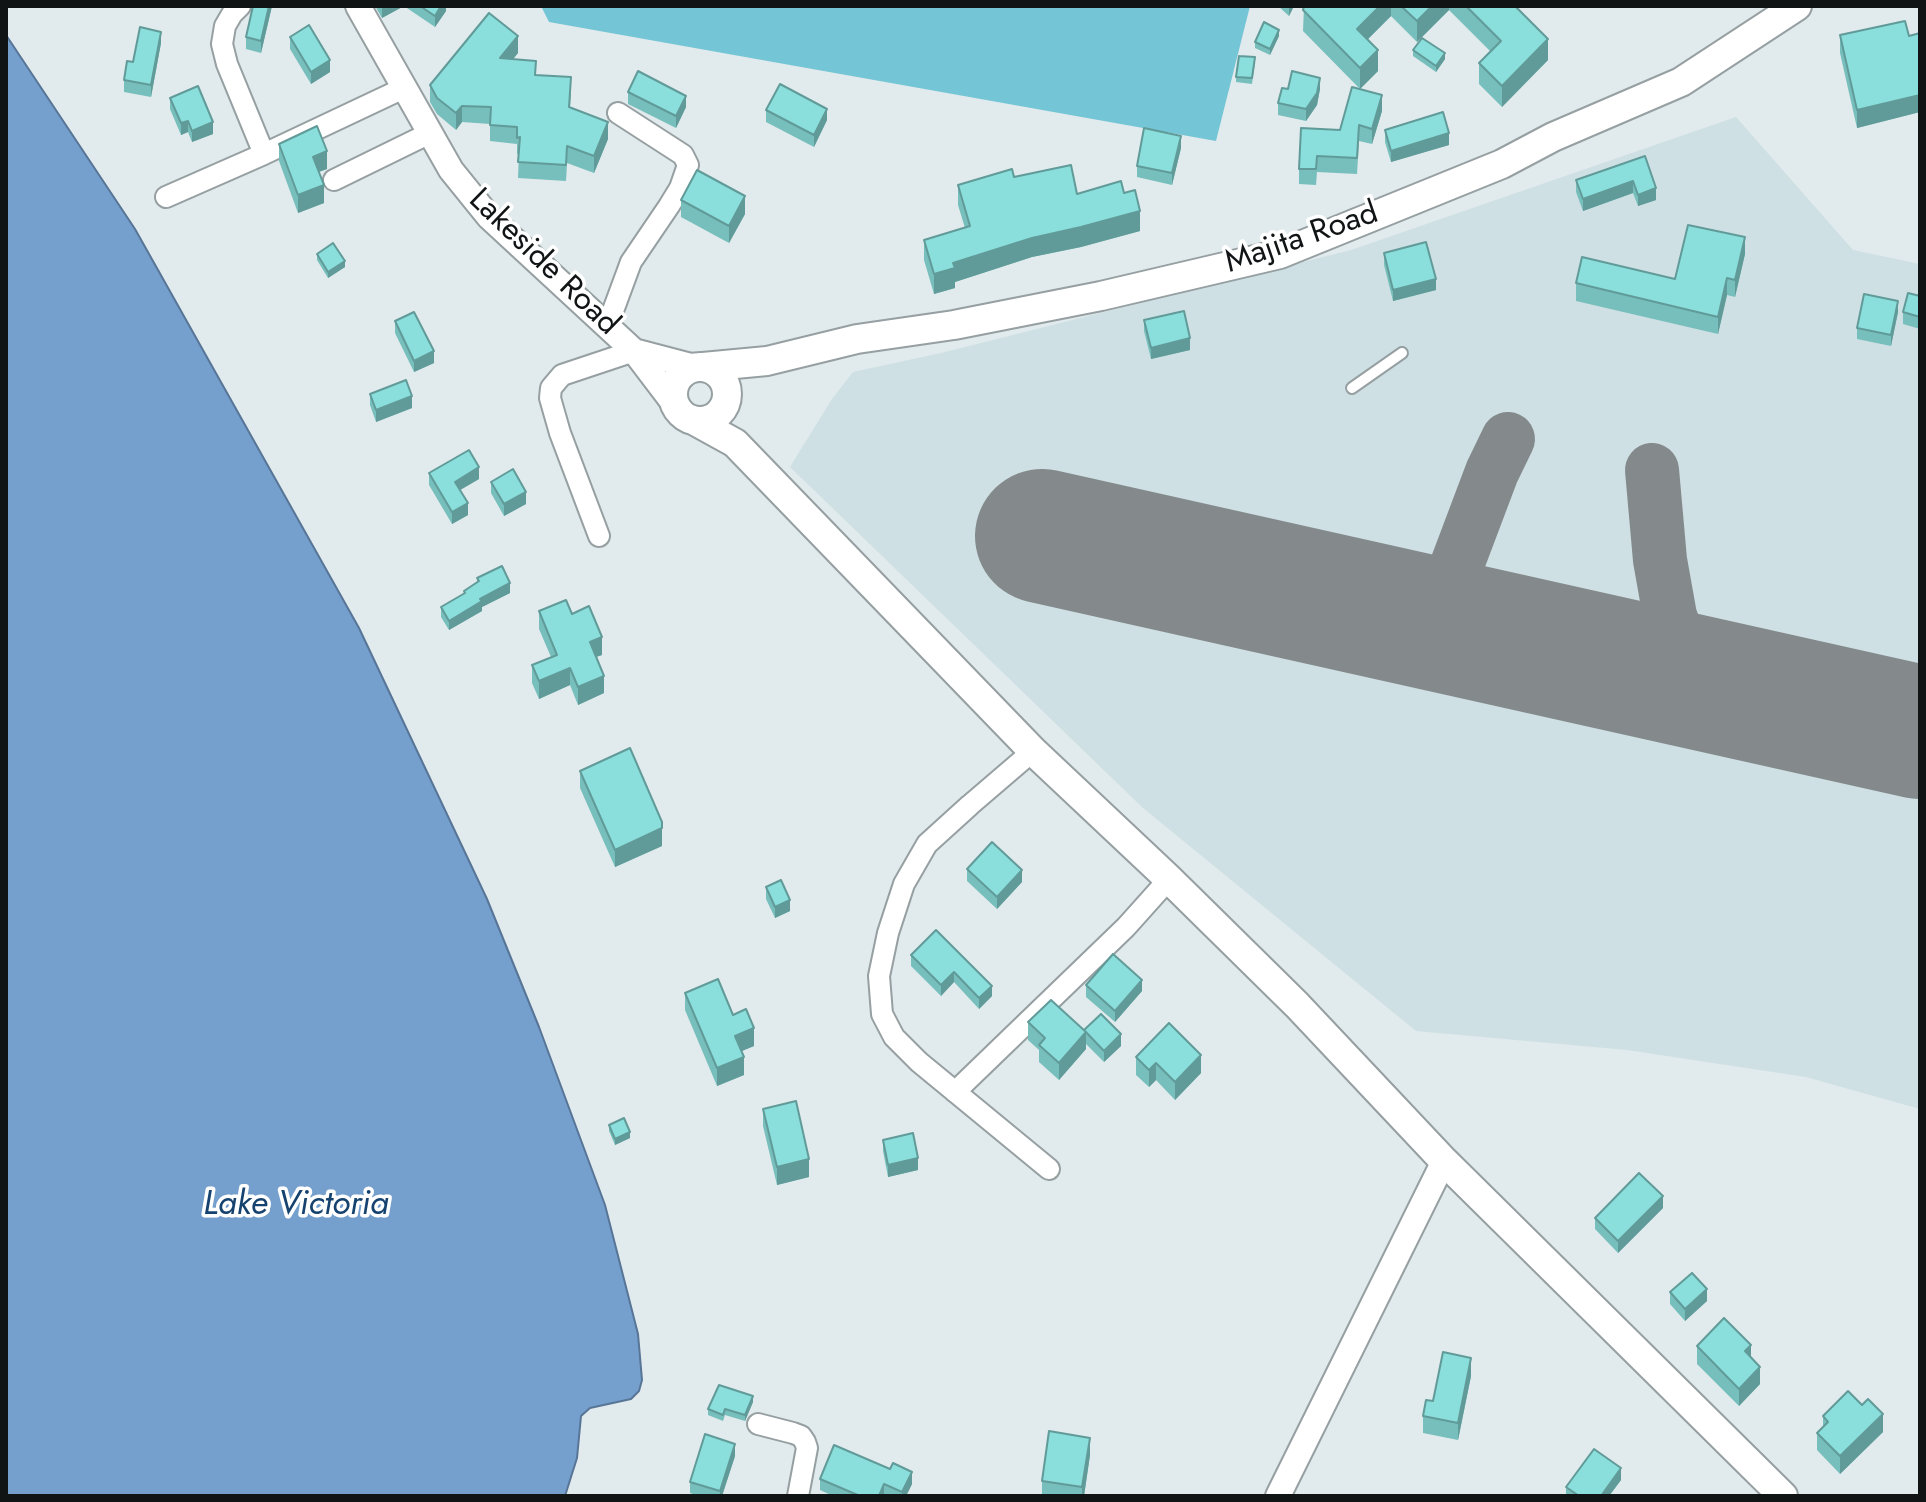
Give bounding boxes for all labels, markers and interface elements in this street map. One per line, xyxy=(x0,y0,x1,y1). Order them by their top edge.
street label: Lakeside Road xyxy=(460,182,626,344)
street label: Majita Road xyxy=(1220,195,1384,283)
water label: Lake Victoria xyxy=(203,1186,389,1226)

